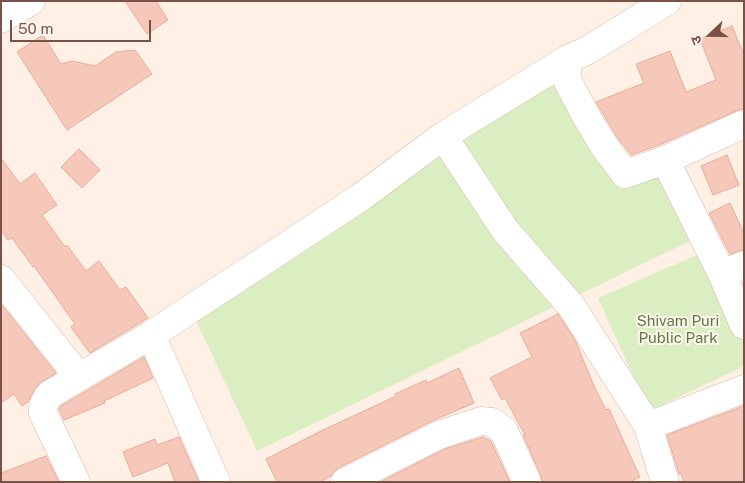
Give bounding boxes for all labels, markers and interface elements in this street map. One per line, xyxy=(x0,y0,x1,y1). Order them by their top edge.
scale bar xyxy=(12,10,154,42)
north arrow xyxy=(685,10,735,60)
text: 50 m xyxy=(18,20,53,37)
text: उ xyxy=(687,34,705,47)
park label: Shivam Puri Public Park xyxy=(637,312,719,347)

